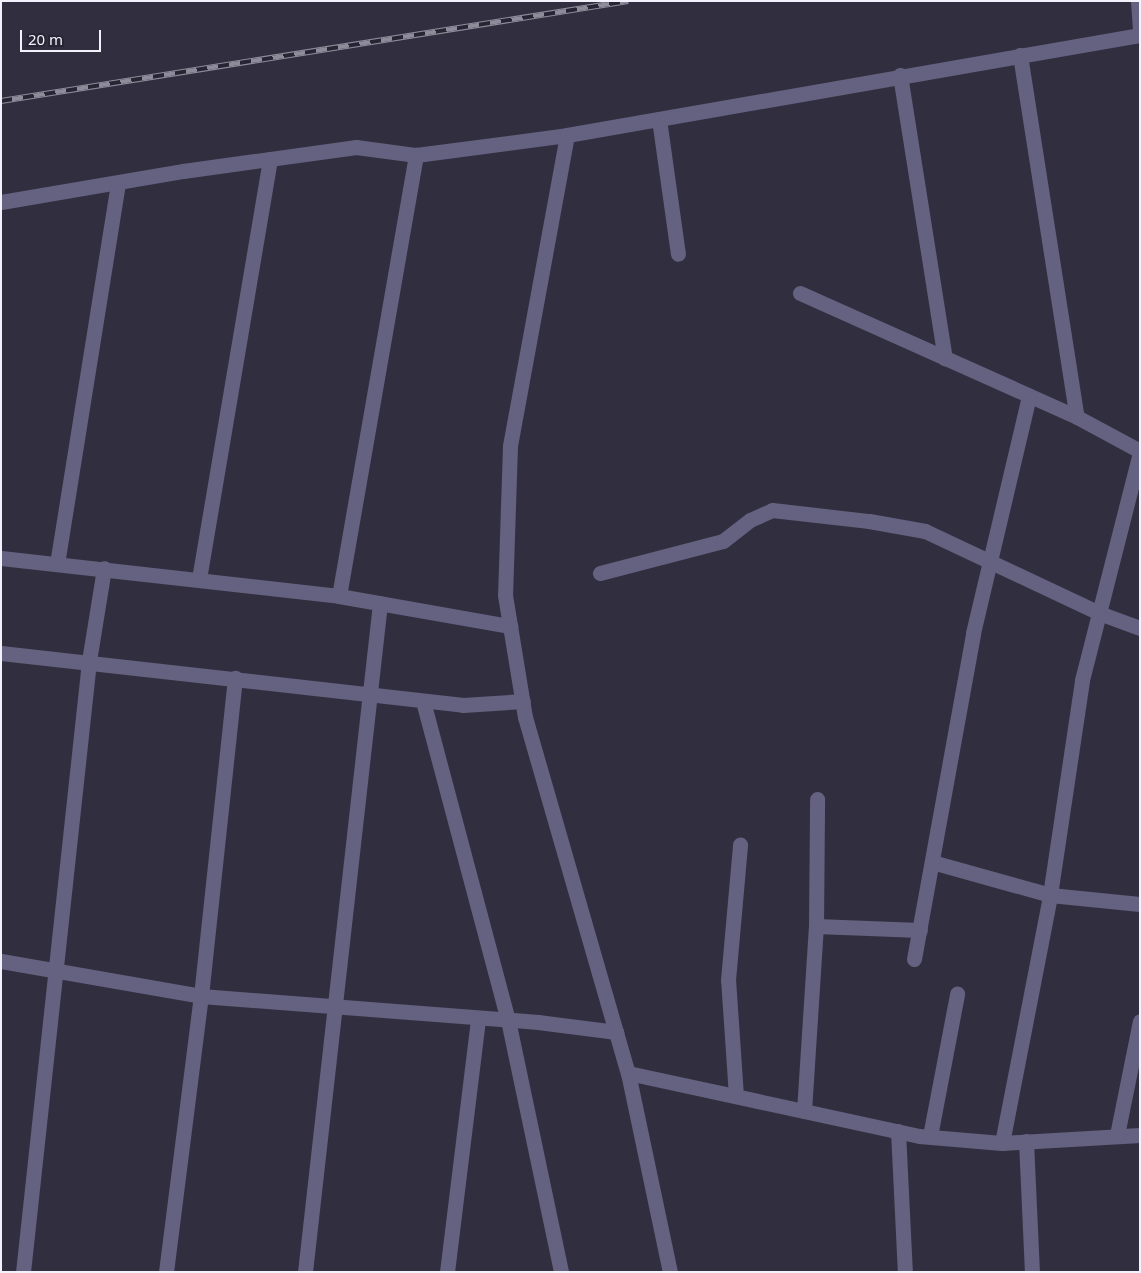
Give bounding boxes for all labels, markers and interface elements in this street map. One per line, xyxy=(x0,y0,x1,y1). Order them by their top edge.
scale bar xyxy=(22,20,104,52)
text: 20 m xyxy=(28,29,63,49)

